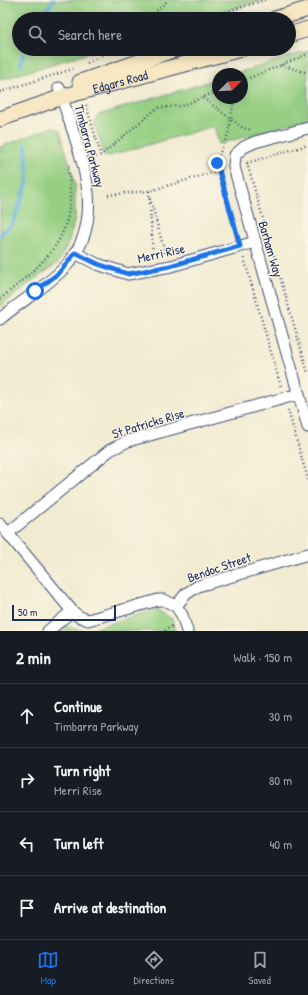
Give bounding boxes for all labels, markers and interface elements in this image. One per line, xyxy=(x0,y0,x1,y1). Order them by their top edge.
search box xyxy=(12,12,296,56)
icon: search xyxy=(26,23,48,45)
text: Search here xyxy=(58,24,122,45)
street label: Edgars Road xyxy=(91,65,150,97)
north arrow xyxy=(212,68,248,104)
street label: Timbarra Parkway xyxy=(70,103,110,190)
route end xyxy=(208,154,226,172)
street label: Barham Way xyxy=(254,219,288,280)
street label: Merri Rise xyxy=(136,239,186,267)
route start xyxy=(26,282,44,300)
street label: St Patricks Rise xyxy=(110,403,186,443)
street label: Bendoc Street xyxy=(185,548,254,586)
scale bar xyxy=(12,603,116,622)
text: 50 m xyxy=(18,605,38,619)
text: 2 min xyxy=(16,646,51,669)
text: Walk · 150 m xyxy=(234,648,292,666)
text: Continue xyxy=(54,696,102,717)
icon: ahead xyxy=(16,705,38,727)
text: 30 m xyxy=(269,707,292,725)
text: Timbarra Parkway xyxy=(54,717,139,735)
text: Turn right xyxy=(54,760,110,781)
icon: right xyxy=(16,769,38,791)
text: 80 m xyxy=(269,771,292,789)
text: Merri Rise xyxy=(54,781,102,799)
icon: left xyxy=(16,833,38,855)
text: Turn left xyxy=(54,833,104,854)
text: 40 m xyxy=(269,835,292,853)
icon: arrive xyxy=(16,897,38,919)
text: Arrive at destination xyxy=(54,897,166,918)
tab: Map xyxy=(37,949,59,987)
tab: Directions xyxy=(134,949,174,987)
tab: Saved xyxy=(248,949,271,987)

